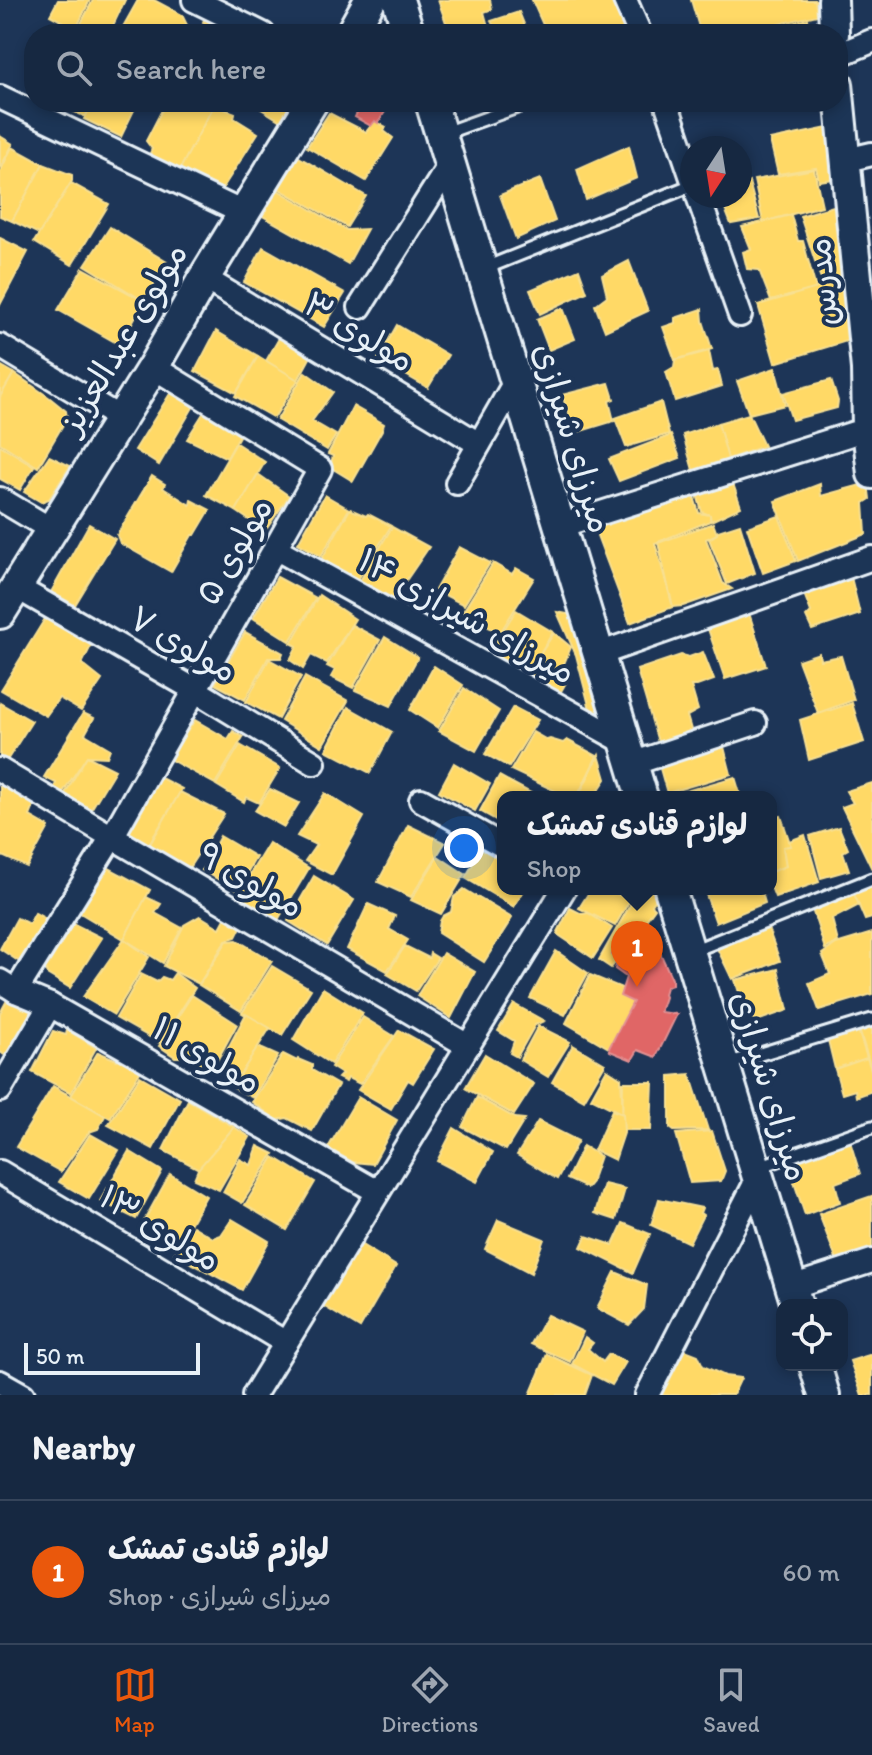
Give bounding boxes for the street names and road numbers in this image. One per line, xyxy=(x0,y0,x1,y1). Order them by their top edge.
street label: مولوی عبدالعزیز xyxy=(48,235,197,444)
street label: مدرس xyxy=(798,236,846,328)
street label: مولوی ۳ xyxy=(296,283,422,382)
street label: میرزای شیرازی xyxy=(525,338,621,538)
street label: مولوی ۵ xyxy=(187,490,282,613)
street label: میرزای شیرازی ۱۴ xyxy=(351,539,583,693)
street label: مولوی ۷ xyxy=(121,597,244,692)
street label: مولوی ۹ xyxy=(190,833,311,927)
street label: میرزای شیرازی xyxy=(722,986,818,1186)
street label: مولوی ۱۱ xyxy=(145,1008,269,1103)
street label: مولوی ۱۳ xyxy=(91,1176,228,1281)

